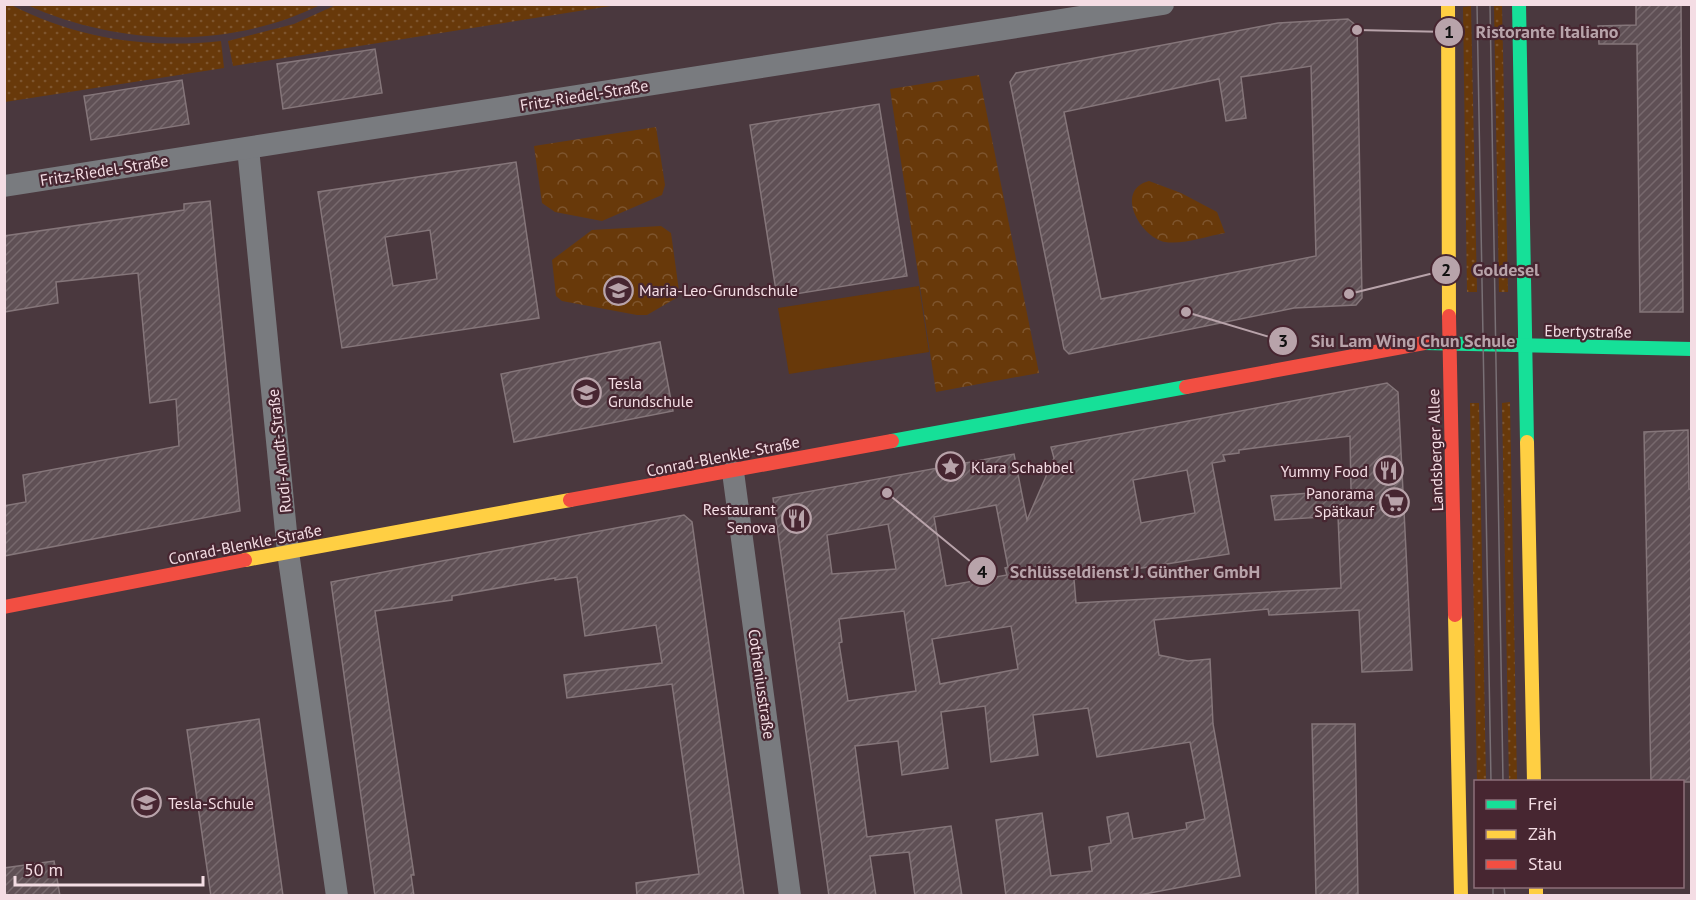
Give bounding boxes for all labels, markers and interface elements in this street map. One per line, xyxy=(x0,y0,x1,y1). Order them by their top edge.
callout: Ristorante Italiano xyxy=(1434,14,1631,50)
text: 1 xyxy=(1444,20,1454,43)
text: Ristorante Italiano xyxy=(1476,20,1619,43)
street label: Fritz-Riedel-Straße xyxy=(518,75,650,115)
street label: Fritz-Riedel-Straße xyxy=(38,150,170,190)
callout: Goldesel xyxy=(1431,252,1551,288)
text: 2 xyxy=(1441,258,1451,281)
text: Goldesel xyxy=(1473,258,1540,281)
school or university icon: Maria-Leo-Grundschule xyxy=(602,274,634,306)
place label: Maria-Leo-Grundschule xyxy=(639,280,798,300)
street label: Ebertystraße xyxy=(1544,320,1632,342)
callout: Siu Lam Wing Chun Schule xyxy=(1268,323,1528,359)
text: 3 xyxy=(1278,329,1288,352)
text: Siu Lam Wing Chun Schule xyxy=(1311,329,1515,352)
place label: Tesla Grundschule xyxy=(608,373,693,411)
school or university icon: Tesla Grundschule xyxy=(571,376,603,408)
street label: Rudi-Arndt-Straße xyxy=(263,388,295,514)
street label: Landsberger Allee xyxy=(1423,388,1447,512)
street label: Conrad-Blenkle-Straße xyxy=(645,431,801,481)
place icon: Klara Schabbel xyxy=(934,451,966,483)
restaurant icon: Yummy Food xyxy=(1373,455,1405,487)
place label: Klara Schabbel xyxy=(971,457,1074,477)
place label: Yummy Food xyxy=(1280,461,1368,481)
place label: Panorama Spätkauf xyxy=(1306,483,1375,521)
supermarket icon: Panorama Spätkauf xyxy=(1379,486,1411,518)
place label: Restaurant Senova xyxy=(703,499,777,537)
restaurant icon: Restaurant Senova xyxy=(781,502,813,534)
street label: Conrad-Blenkle-Straße xyxy=(167,519,323,569)
callout: Schlüsseldienst J. Günther GmbH xyxy=(967,553,1273,589)
text: 4 xyxy=(977,560,987,583)
text: Schlüsseldienst J. Günther GmbH xyxy=(1010,560,1260,583)
street label: Cotheniusstraße xyxy=(744,628,780,740)
legend xyxy=(1474,780,1684,888)
school or university icon: Tesla-Schule xyxy=(131,787,163,819)
text: Frei xyxy=(1528,792,1557,815)
place label: Tesla-Schule xyxy=(168,793,254,813)
text: Zäh xyxy=(1528,822,1557,845)
scale bar xyxy=(15,849,202,887)
text: Stau xyxy=(1528,852,1562,875)
text: 50 m xyxy=(24,858,63,881)

